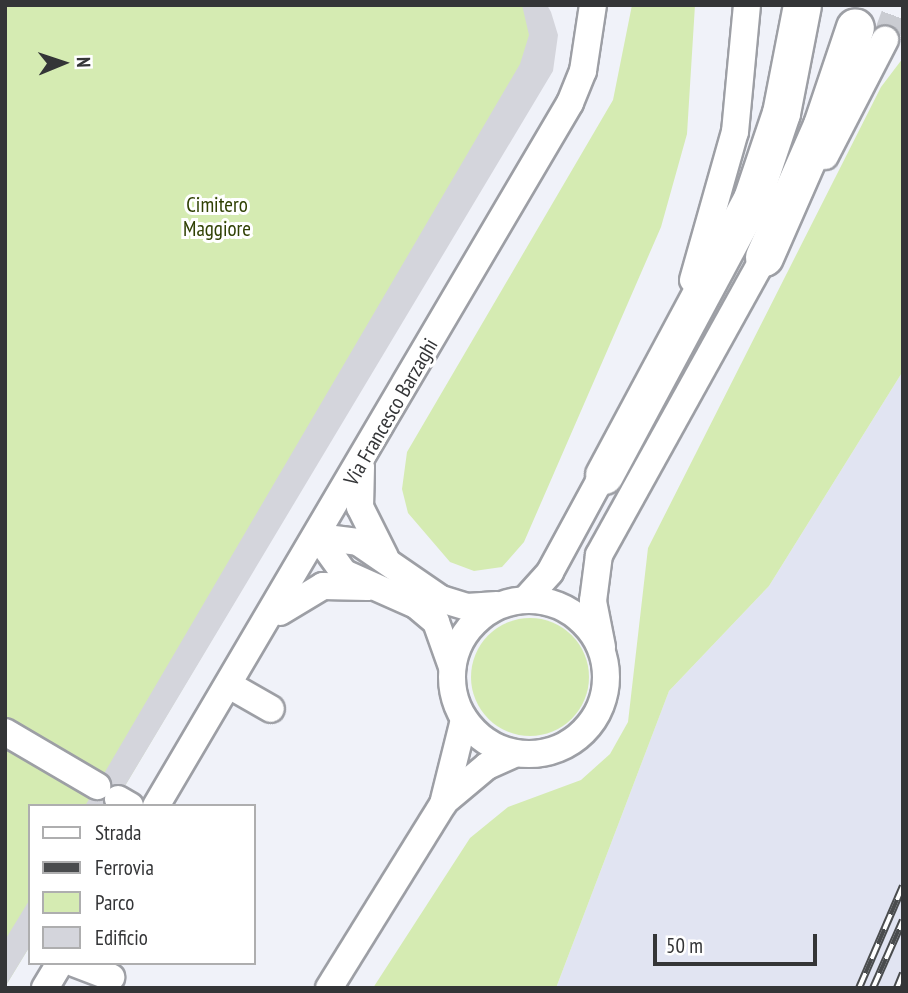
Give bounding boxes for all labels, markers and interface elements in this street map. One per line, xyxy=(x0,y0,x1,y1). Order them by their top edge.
north arrow xyxy=(28,28,98,98)
text: N xyxy=(72,57,96,68)
park label: Cimitero Maggiore xyxy=(183,192,251,242)
street label: Via Francesco Barzaghi xyxy=(339,334,443,490)
legend xyxy=(28,804,256,965)
text: Strada xyxy=(95,819,141,846)
text: Ferrovia xyxy=(95,854,154,881)
text: Parco xyxy=(95,889,134,916)
scale bar xyxy=(656,920,820,964)
text: Edificio xyxy=(95,924,148,951)
text: 50 m xyxy=(666,932,703,959)

